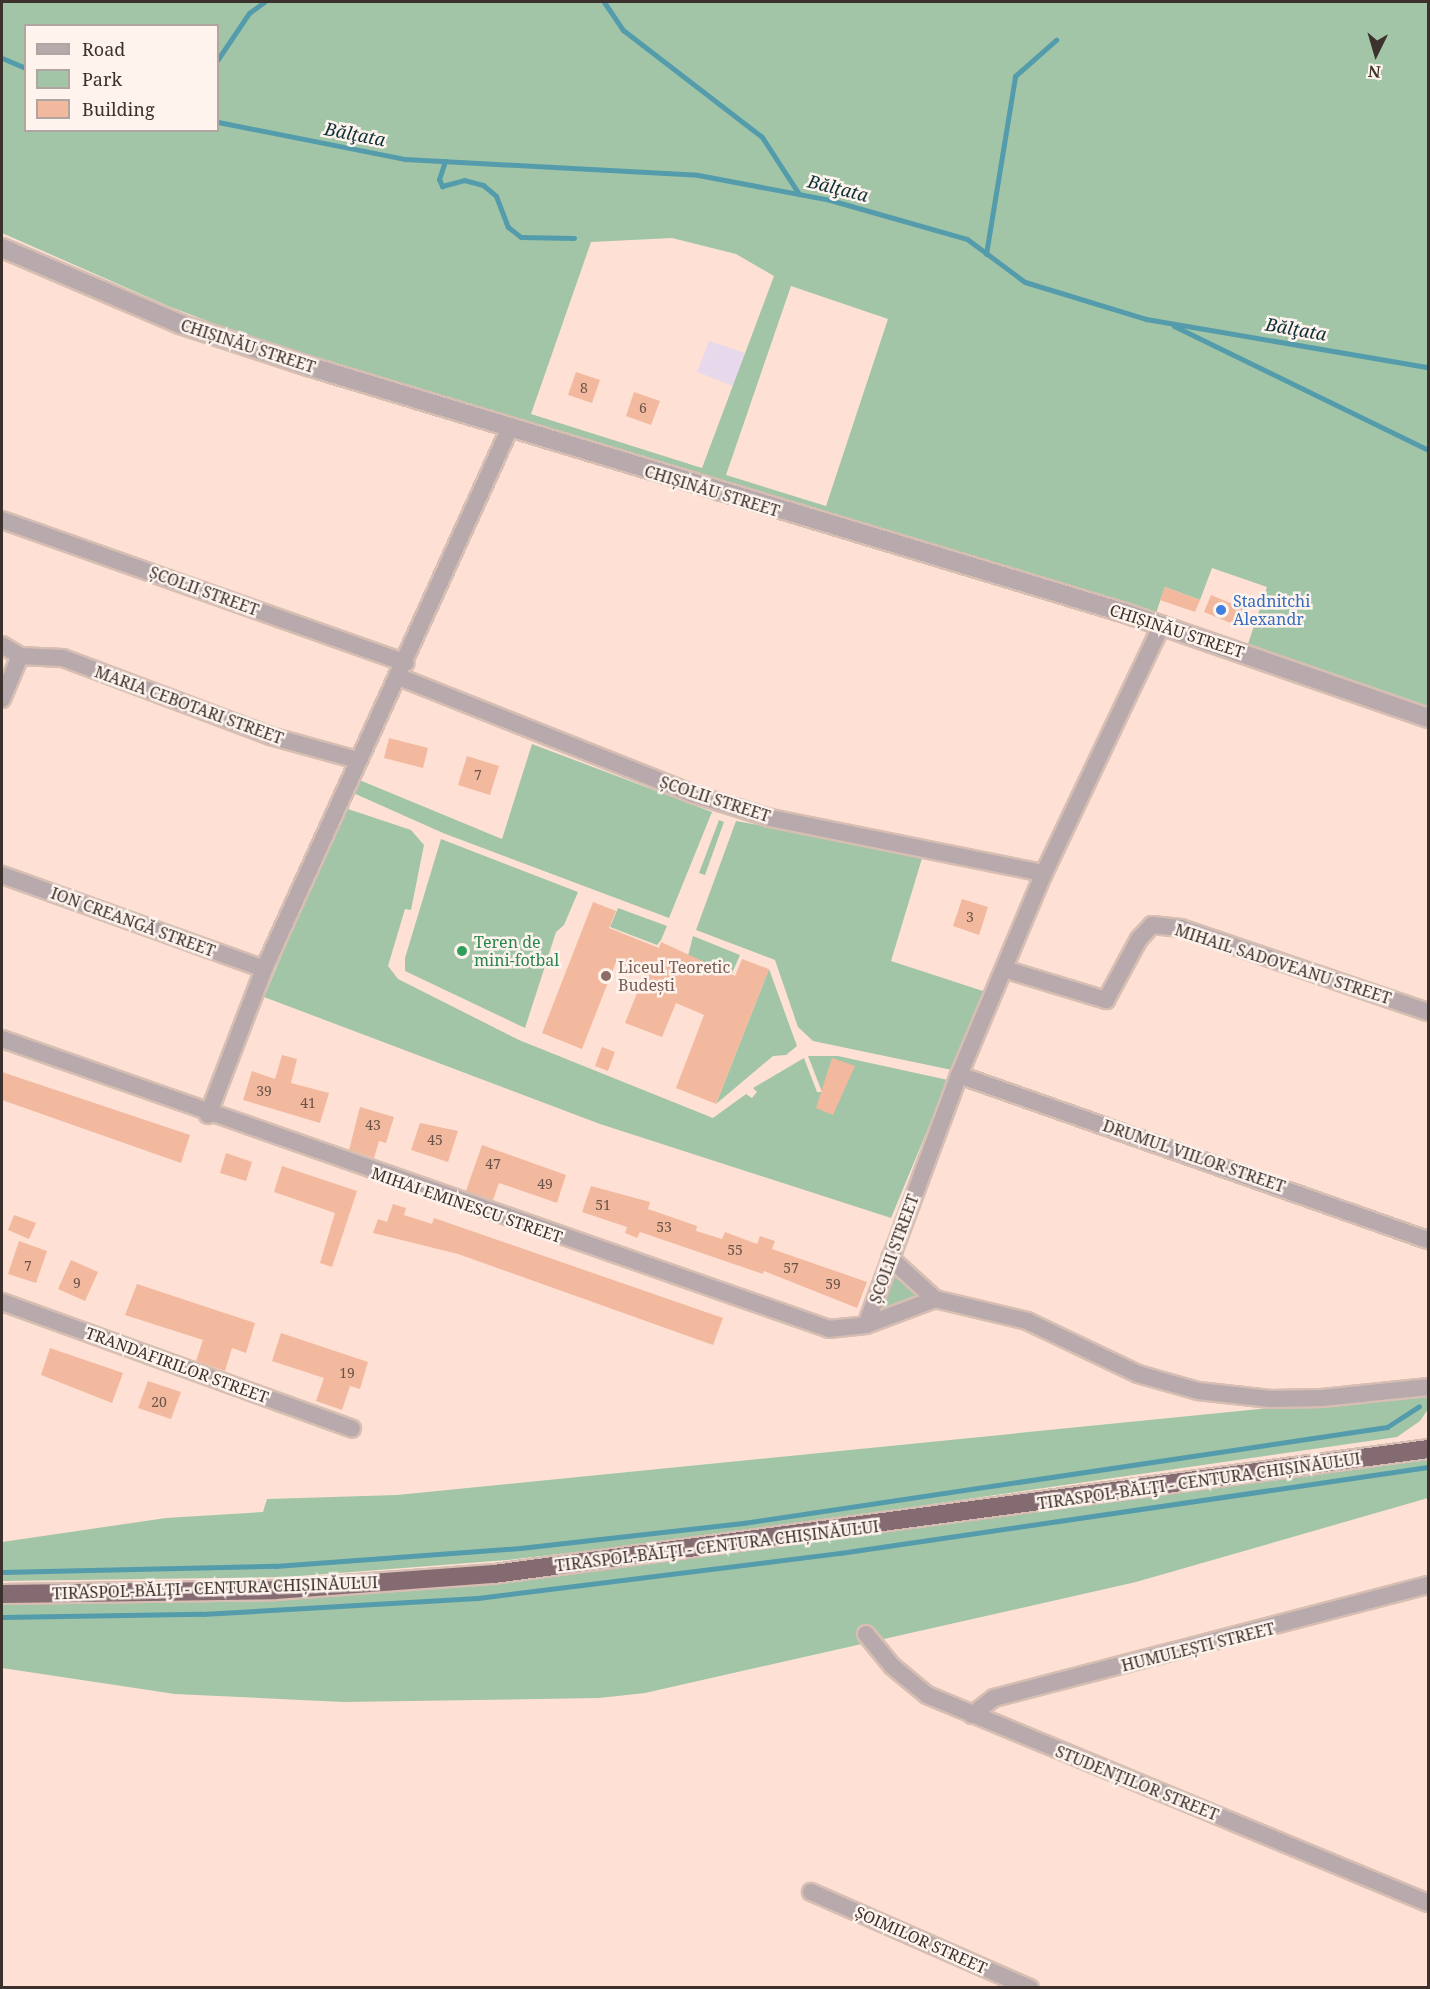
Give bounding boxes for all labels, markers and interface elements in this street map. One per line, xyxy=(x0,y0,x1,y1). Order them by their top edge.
legend xyxy=(24,24,219,132)
north arrow xyxy=(1346,24,1406,84)
text: Road xyxy=(82,37,125,61)
text: N xyxy=(1367,60,1382,83)
text: Park xyxy=(82,67,122,91)
text: Building xyxy=(82,97,155,121)
water label: Bălţata xyxy=(323,118,387,150)
water label: Bălţata xyxy=(805,170,871,206)
water label: Bălţata xyxy=(1264,313,1328,345)
street label: CHIȘINĂU STREET xyxy=(178,315,318,377)
house number: 8 xyxy=(580,380,588,396)
house number: 6 xyxy=(639,400,647,416)
street label: CHIȘINĂU STREET xyxy=(642,461,782,521)
street label: ȘCOLII STREET xyxy=(147,562,261,620)
place label: Stadnitchi Alexandr xyxy=(1233,591,1310,629)
street label: CHIȘINĂU STREET xyxy=(1107,600,1247,662)
marker: Stadnitchi Alexandr xyxy=(1214,603,1228,617)
street label: MARIA CEBOTARI STREET xyxy=(92,662,286,748)
house number: 7 xyxy=(474,767,482,783)
street label: ȘCOLII STREET xyxy=(657,772,773,826)
street label: ION CREANGĂ STREET xyxy=(48,883,218,961)
house number: 3 xyxy=(966,909,974,925)
street label: MIHAIL SADOVEANU STREET xyxy=(1173,920,1393,1008)
place label: Teren de mini-fotbal xyxy=(474,932,559,970)
marker: Teren de mini-fotbal xyxy=(455,944,469,958)
place label: Liceul Teoretic Budești xyxy=(618,957,730,995)
marker: Liceul Teoretic Budești xyxy=(599,969,613,983)
house number: 39 xyxy=(256,1083,272,1099)
house number: 41 xyxy=(300,1095,316,1111)
street label: DRUMUL VIILOR STREET xyxy=(1100,1116,1288,1196)
house number: 43 xyxy=(365,1117,381,1133)
house number: 45 xyxy=(427,1132,443,1148)
house number: 47 xyxy=(485,1156,501,1172)
street label: MIHAI EMINESCU STREET xyxy=(369,1163,565,1247)
house number: 49 xyxy=(537,1176,553,1192)
street label: ȘCOLII STREET xyxy=(865,1192,923,1306)
house number: 51 xyxy=(595,1197,611,1213)
house number: 53 xyxy=(656,1219,672,1235)
house number: 55 xyxy=(727,1242,743,1258)
house number: 7 xyxy=(24,1258,32,1274)
house number: 57 xyxy=(783,1260,799,1276)
house number: 9 xyxy=(73,1275,81,1291)
house number: 59 xyxy=(825,1276,841,1292)
street label: TRANDAFIRILOR STREET xyxy=(83,1323,271,1407)
house number: 19 xyxy=(339,1365,355,1381)
house number: 20 xyxy=(151,1394,167,1410)
street label: TIRASPOL-BĂLŢI - CENTURA CHIȘINĂULUI xyxy=(1036,1449,1362,1513)
street label: TIRASPOL-BĂLŢI - CENTURA CHIȘINĂULUI xyxy=(554,1517,880,1575)
street label: TIRASPOL-BĂLŢI - CENTURA CHIȘINĂULUI xyxy=(52,1573,378,1603)
street label: HUMULEȘTI STREET xyxy=(1119,1619,1277,1675)
street label: STUDENȚILOR STREET xyxy=(1053,1741,1221,1825)
street label: ȘOIMILOR STREET xyxy=(852,1902,990,1978)

